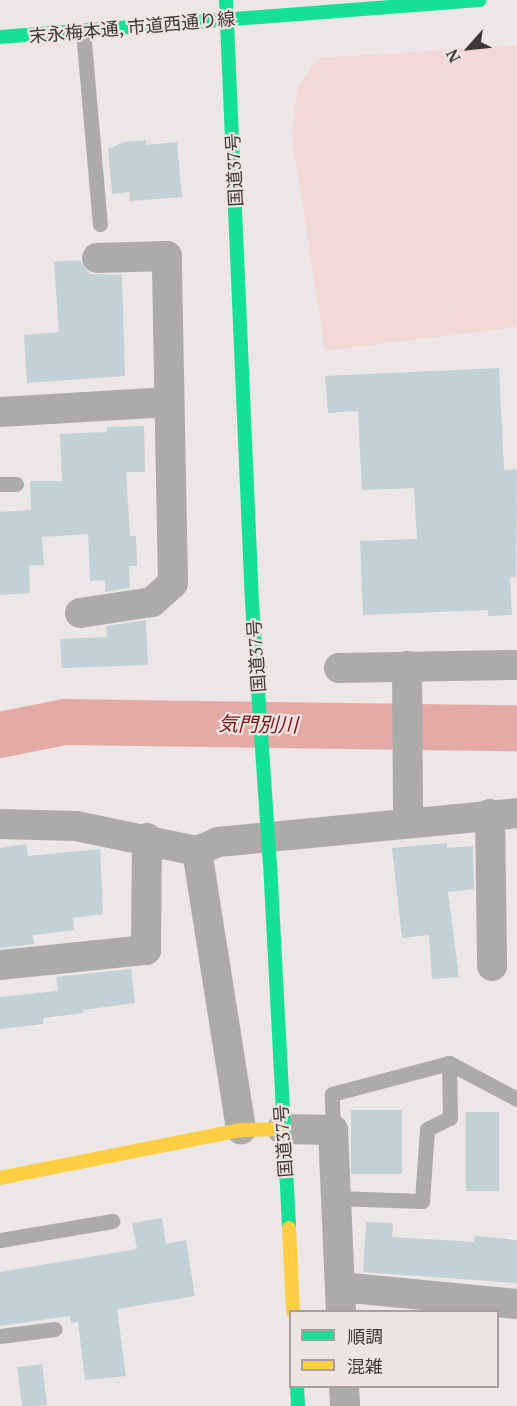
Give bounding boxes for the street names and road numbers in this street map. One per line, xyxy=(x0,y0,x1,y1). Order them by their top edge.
street label: 末永梅本通, 市道西通り線 xyxy=(28,7,236,47)
street label: 国道37号 xyxy=(221,133,247,207)
street label: 国道37号 xyxy=(243,619,269,693)
street label: 国道37号 xyxy=(270,1104,296,1178)

